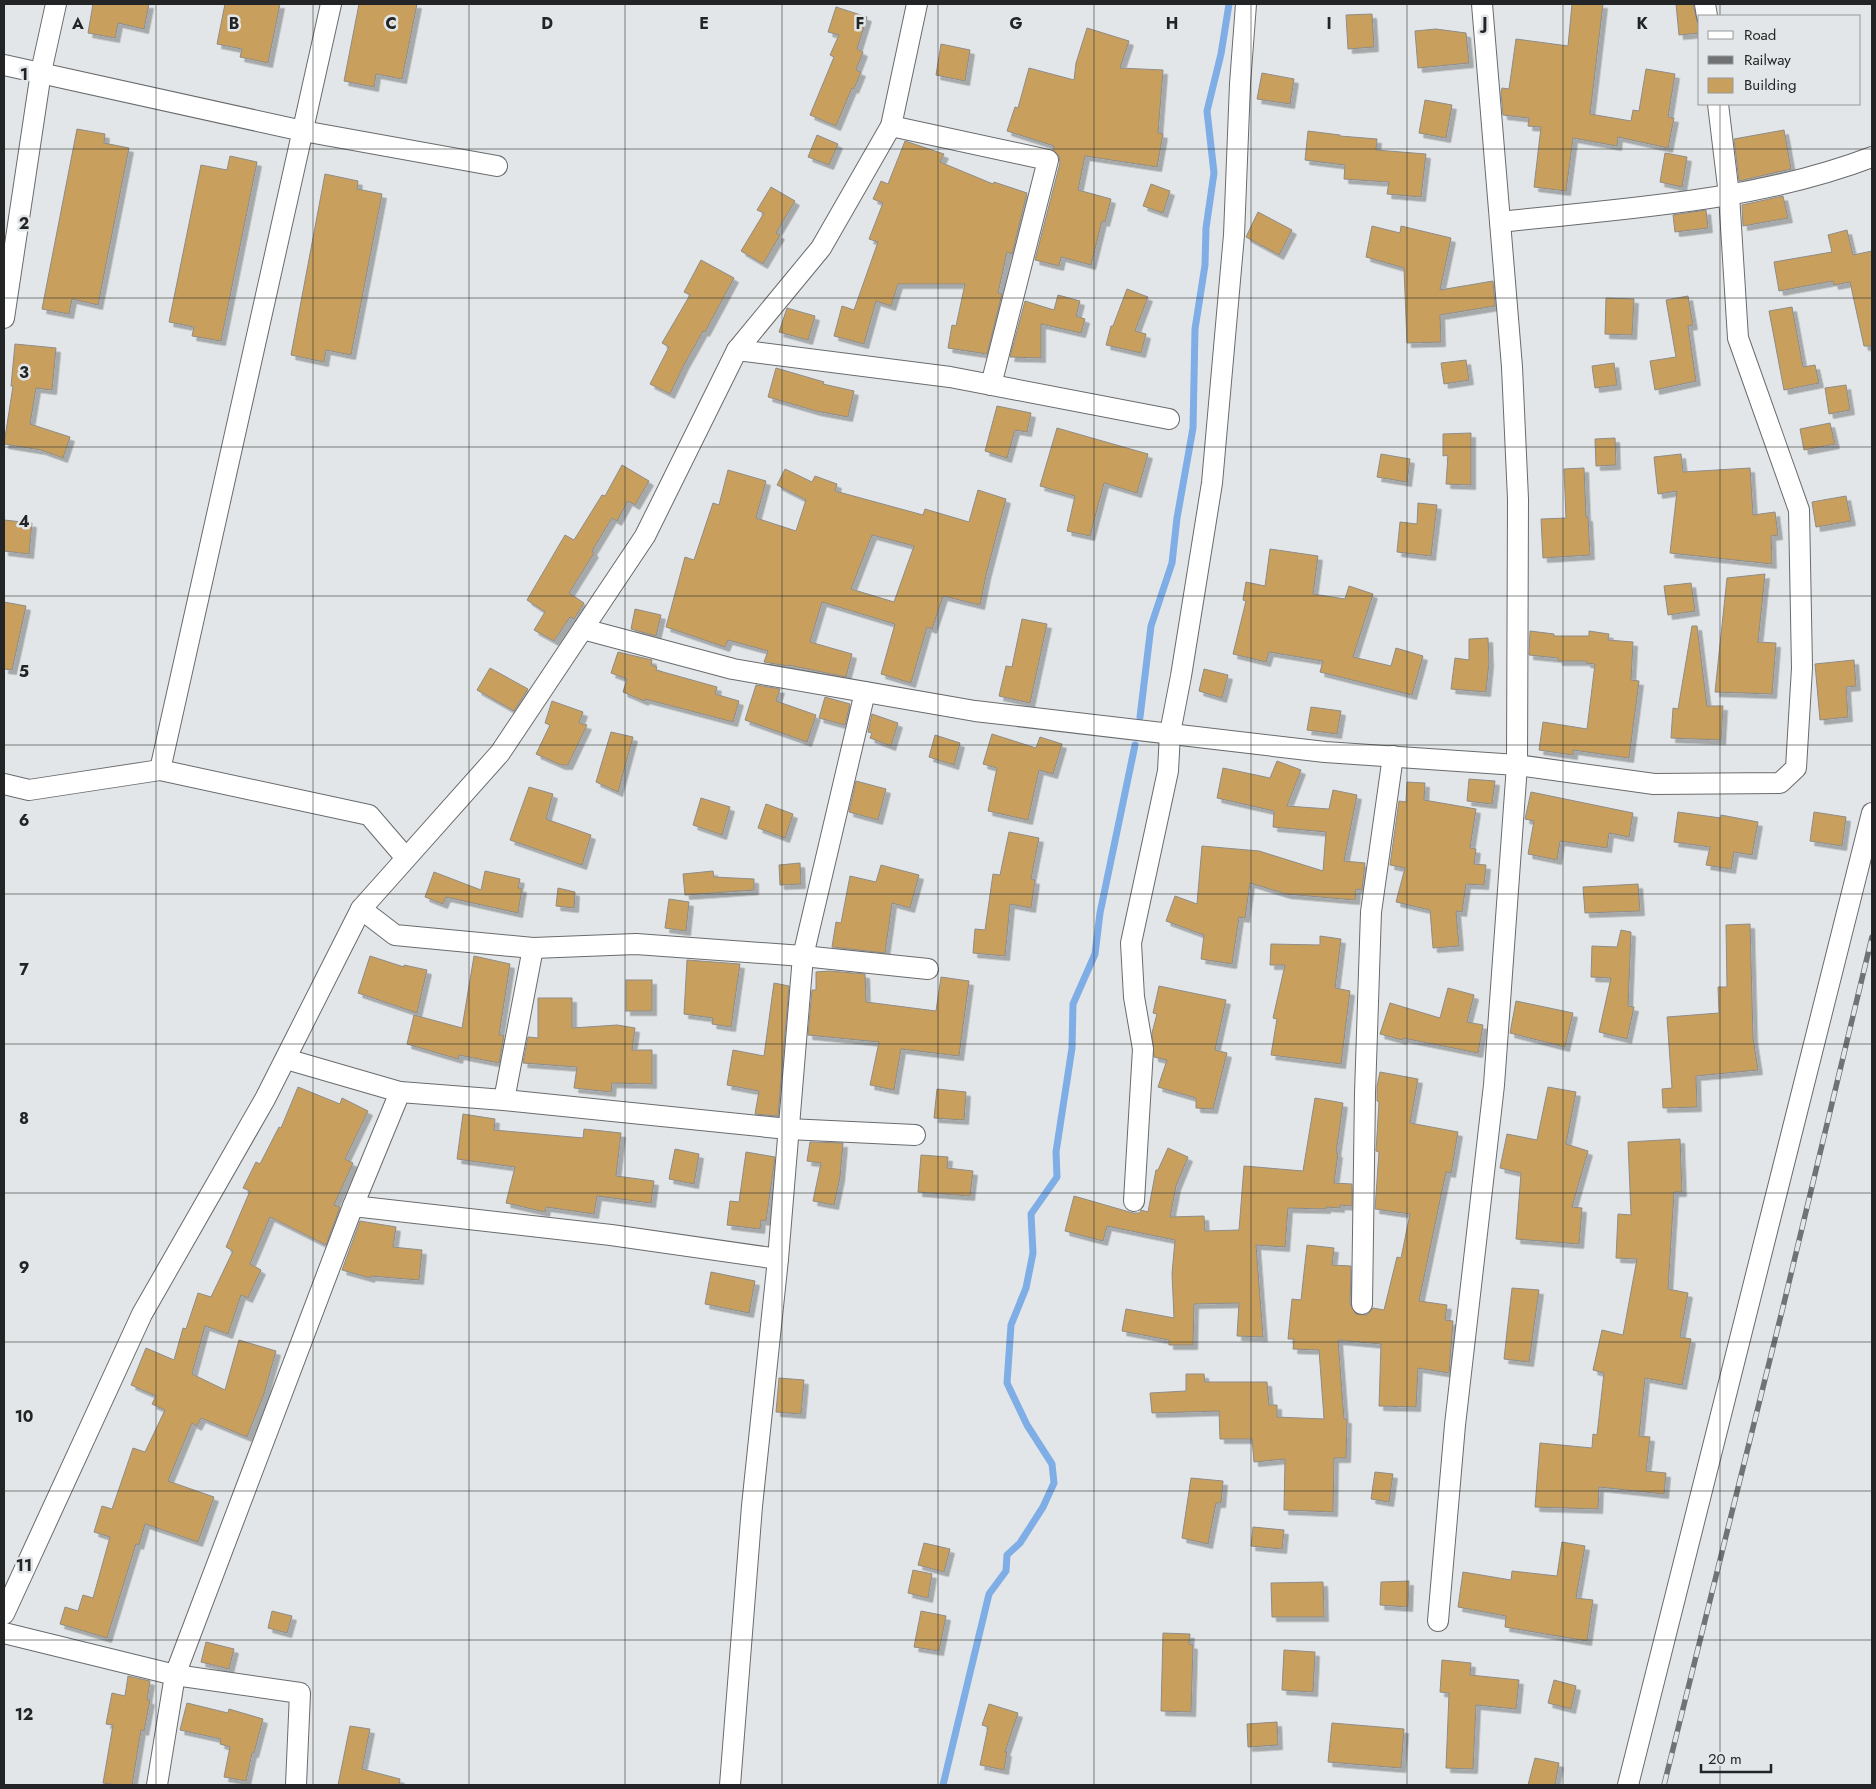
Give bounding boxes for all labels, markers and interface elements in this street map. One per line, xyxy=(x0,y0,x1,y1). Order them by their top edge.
text: A xyxy=(71,12,84,35)
text: B xyxy=(229,12,239,35)
text: C xyxy=(385,12,397,35)
text: D xyxy=(541,12,553,35)
text: E xyxy=(699,12,709,35)
text: F xyxy=(856,12,864,35)
text: G xyxy=(1009,12,1023,35)
text: H xyxy=(1166,12,1178,35)
text: I xyxy=(1326,12,1332,35)
text: J xyxy=(1479,12,1488,35)
text: K xyxy=(1636,12,1648,35)
legend xyxy=(1698,15,1861,105)
text: Road xyxy=(1744,24,1776,46)
text: Railway xyxy=(1744,49,1791,71)
text: 1 xyxy=(20,63,28,86)
text: Building xyxy=(1744,74,1796,96)
text: 2 xyxy=(19,212,29,235)
text: 3 xyxy=(19,361,29,384)
text: 4 xyxy=(18,510,30,533)
text: 5 xyxy=(19,660,29,683)
text: 6 xyxy=(19,809,29,832)
text: 7 xyxy=(19,958,29,981)
text: 8 xyxy=(19,1107,29,1130)
text: 9 xyxy=(19,1256,29,1279)
text: 10 xyxy=(15,1405,33,1428)
text: 11 xyxy=(16,1554,32,1577)
text: 12 xyxy=(15,1703,33,1726)
scale bar xyxy=(1701,1742,1771,1774)
text: 20 m xyxy=(1708,1748,1742,1770)

